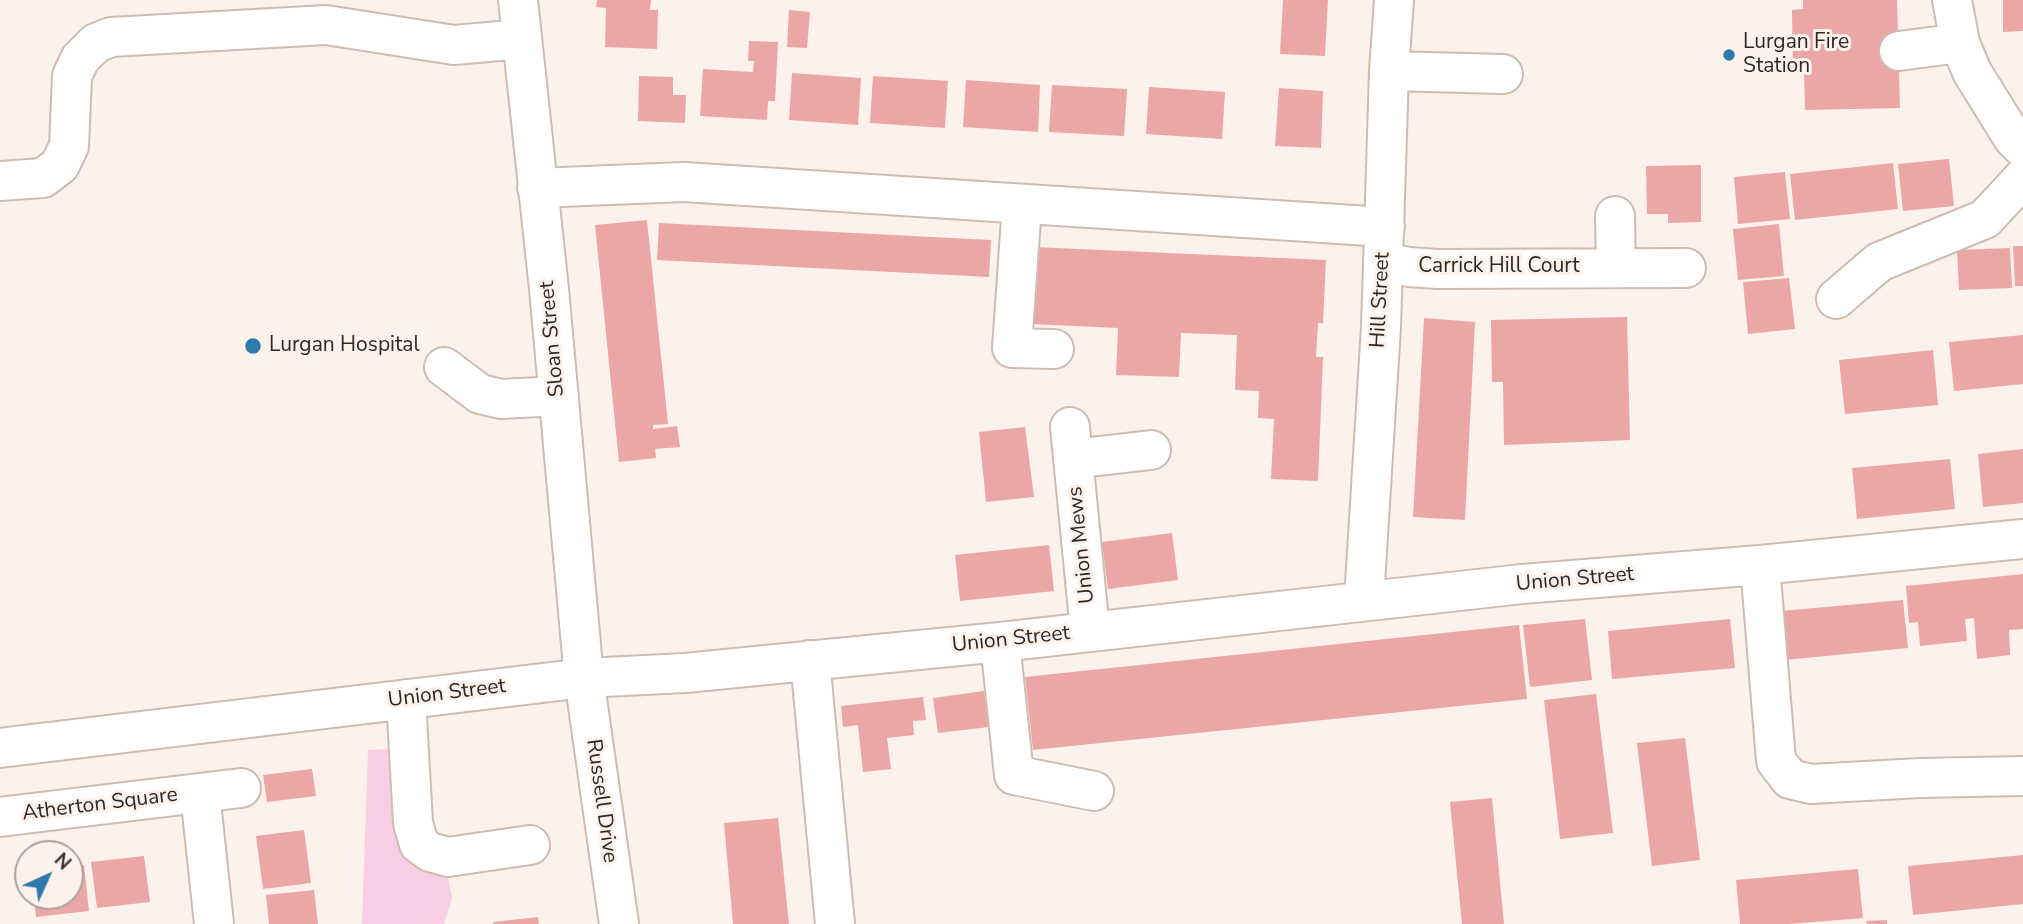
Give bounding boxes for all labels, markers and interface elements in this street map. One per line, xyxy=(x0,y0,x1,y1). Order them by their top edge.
place label: Lurgan Fire Station xyxy=(1743,30,1849,80)
marker: Lurgan Fire Station xyxy=(1721,47,1737,63)
street label: Hill Street xyxy=(1366,251,1396,349)
street label: Carrick Hill Court xyxy=(1418,254,1580,280)
street label: Sloan Street xyxy=(535,280,571,398)
place label: Lurgan Hospital xyxy=(269,333,420,359)
marker: Lurgan Hospital xyxy=(243,336,263,356)
street label: Union Mews xyxy=(1063,485,1101,605)
street label: Union Street xyxy=(1515,562,1635,598)
street label: Union Street xyxy=(951,621,1071,659)
street label: Union Street xyxy=(387,674,507,714)
street label: Russell Drive xyxy=(580,737,622,865)
street label: Atherton Square xyxy=(21,783,179,827)
north arrow xyxy=(14,840,84,910)
text: N xyxy=(48,847,77,876)

